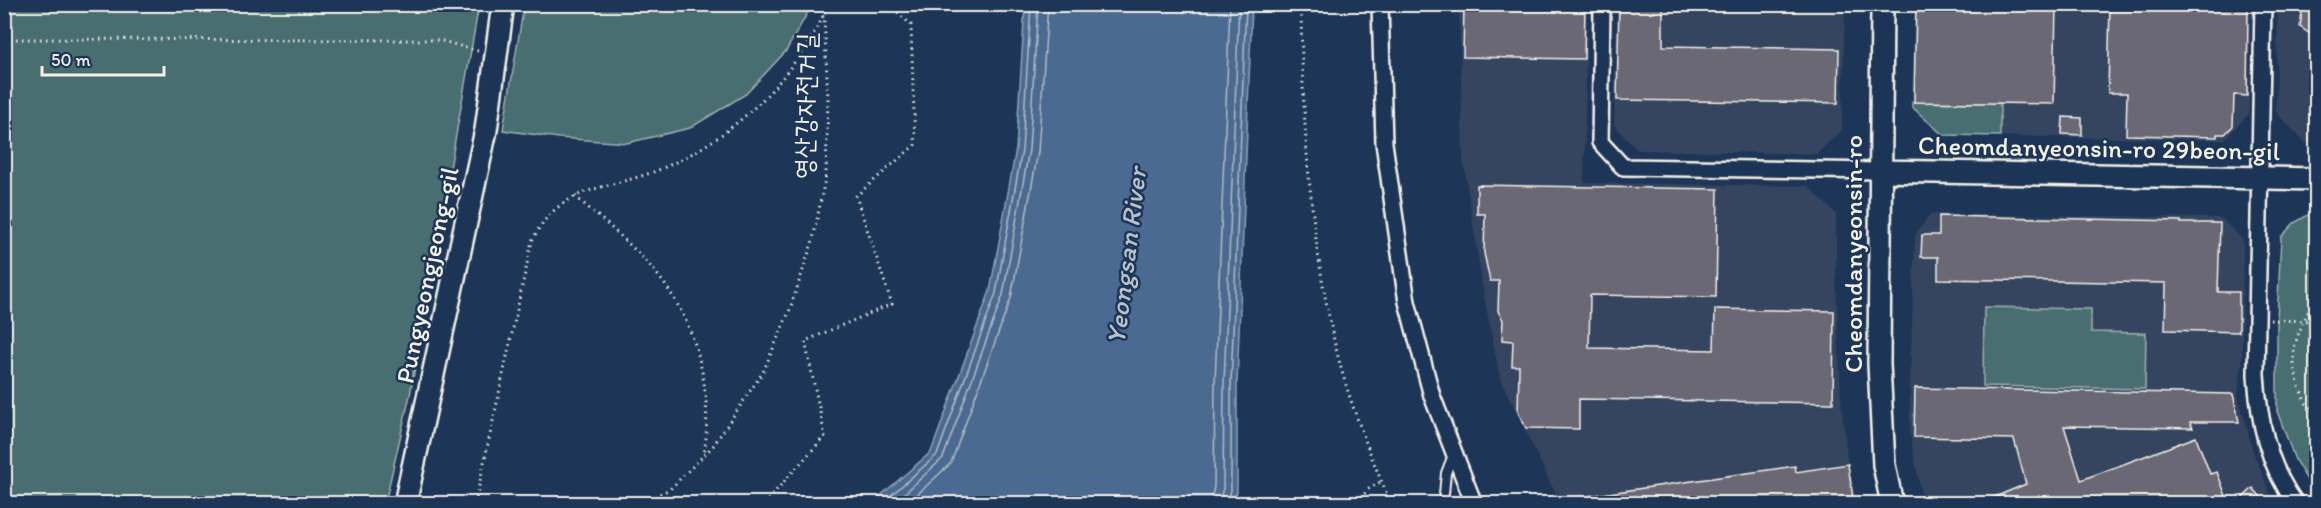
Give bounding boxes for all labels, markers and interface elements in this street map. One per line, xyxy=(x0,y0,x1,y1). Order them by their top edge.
street label: 영산강자전거길 xyxy=(788,32,822,179)
scale bar xyxy=(42,39,164,77)
text: 50 m xyxy=(51,49,91,71)
street label: Cheomdanyeonsin-ro 29beon-gil xyxy=(1918,129,2280,167)
street label: Cheomdanyeonsin-ro xyxy=(1837,135,1869,373)
water label: Yeongsan River xyxy=(1099,163,1154,346)
street label: Pungyeongjeong-gil xyxy=(388,164,466,386)

